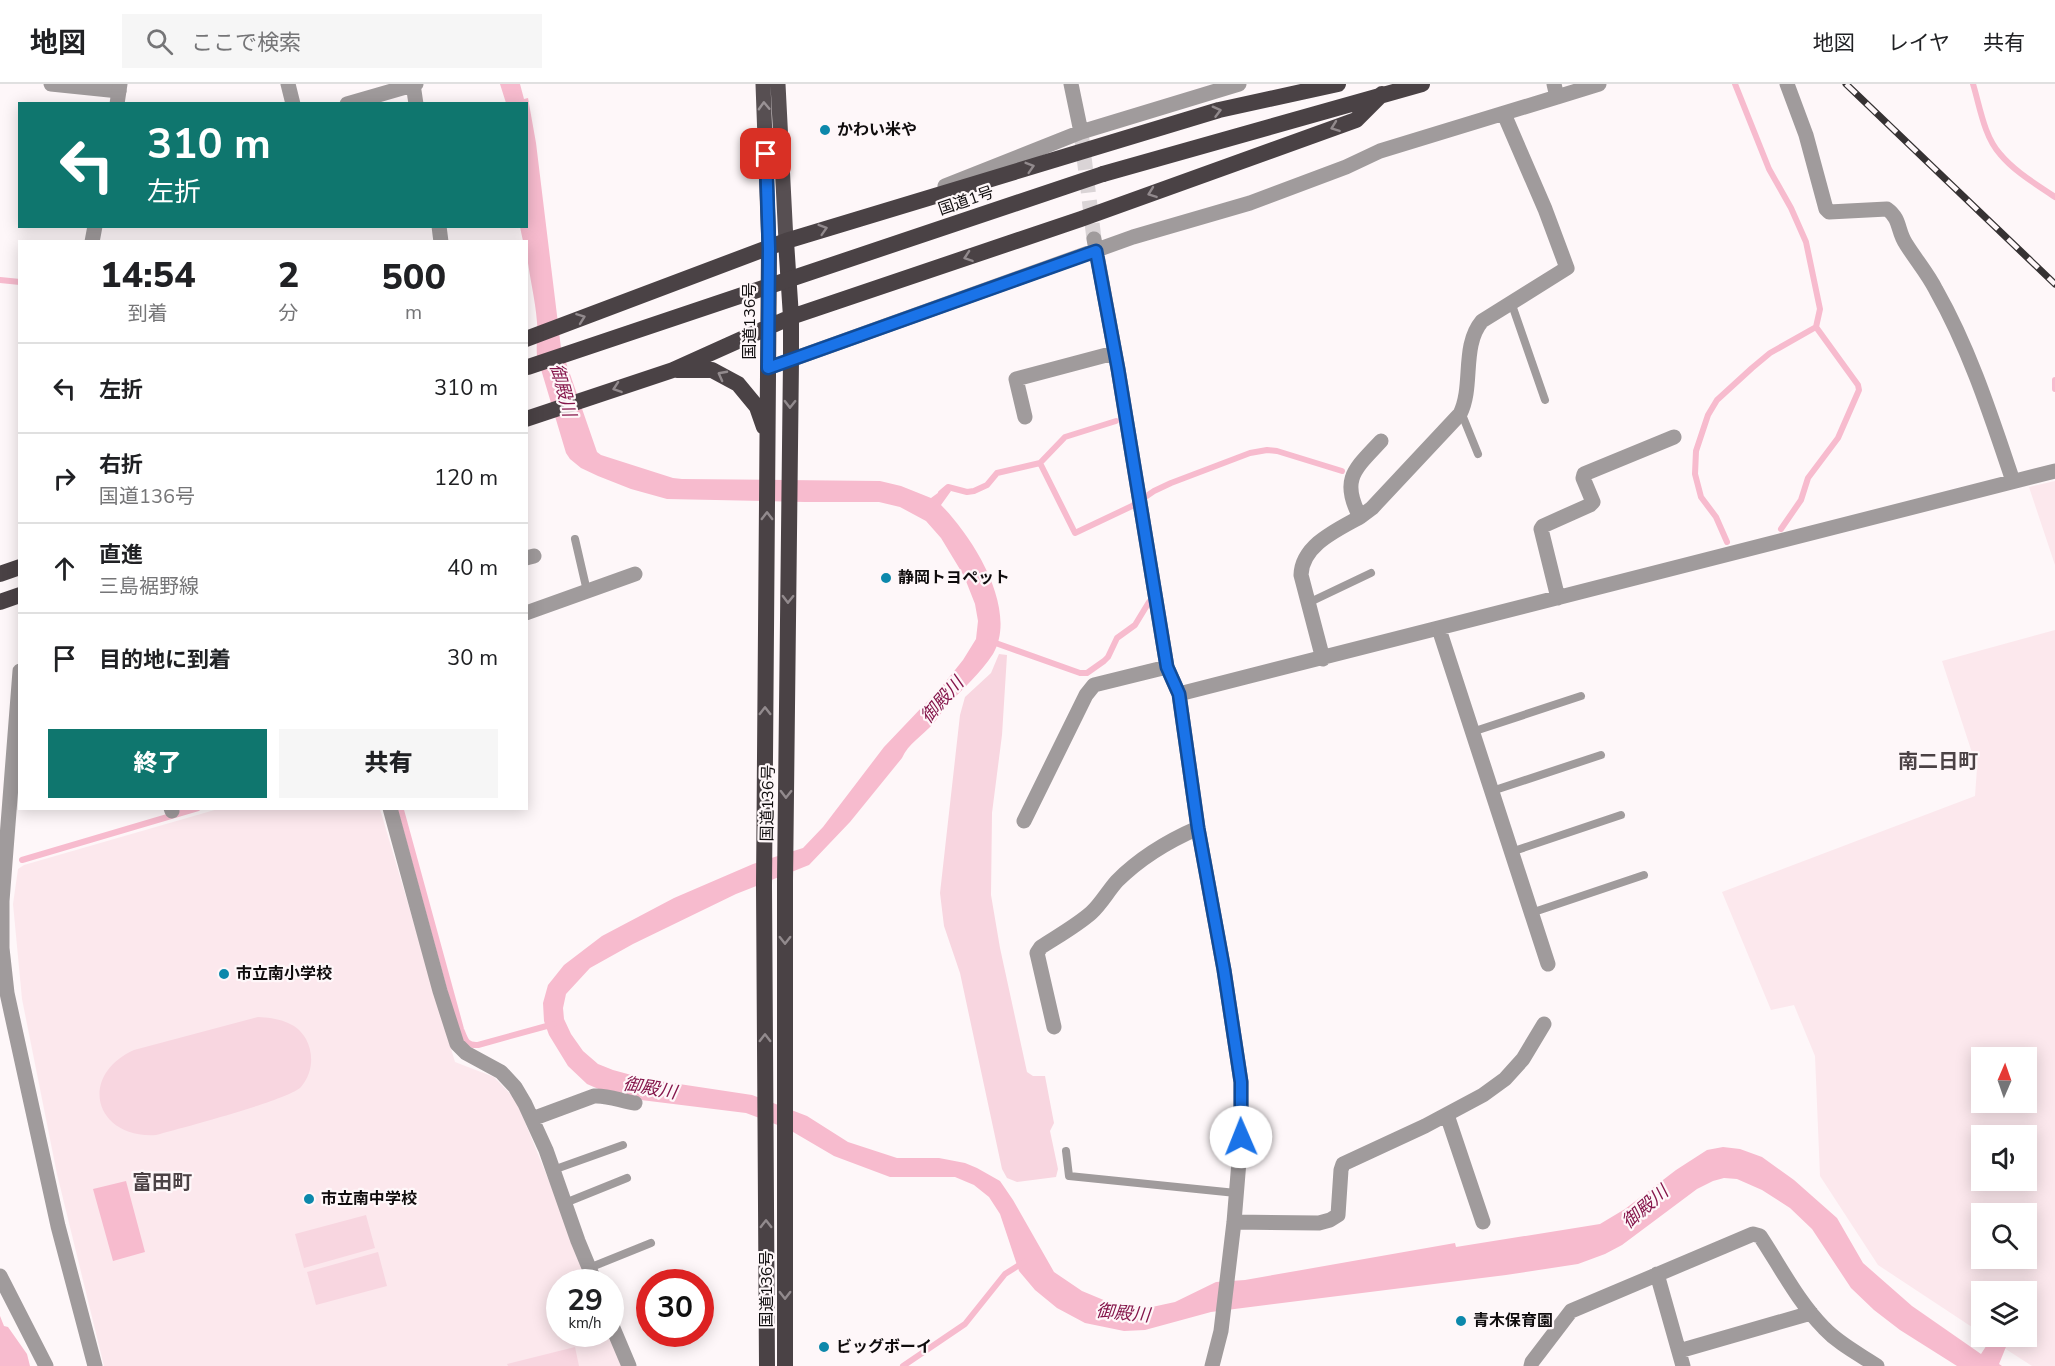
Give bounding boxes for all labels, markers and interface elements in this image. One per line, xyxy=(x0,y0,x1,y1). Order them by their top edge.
search box xyxy=(122,14,542,68)
text: 地図 xyxy=(30,24,86,62)
icon: search xyxy=(143,25,176,58)
text: ここで検索 xyxy=(191,28,301,58)
text: 地図 xyxy=(1813,29,1855,57)
text: レイヤ xyxy=(1888,29,1950,57)
text: 共有 xyxy=(1983,29,2025,57)
one-way arrow xyxy=(758,102,770,111)
one-way arrow xyxy=(1211,106,1222,118)
text: 310 m xyxy=(147,116,271,173)
place label: かわい米や xyxy=(837,119,917,141)
one-way arrow xyxy=(1330,120,1341,132)
marker: かわい米や xyxy=(818,123,832,137)
icon: left xyxy=(48,126,126,204)
pin xyxy=(740,128,791,179)
icon: arrive xyxy=(749,137,782,170)
one-way arrow xyxy=(1024,162,1035,174)
text: 左折 xyxy=(147,174,201,211)
street label: 国道1号 xyxy=(935,181,997,221)
one-way arrow xyxy=(1147,186,1158,199)
one-way arrow xyxy=(818,224,828,236)
one-way arrow xyxy=(963,250,974,263)
text: 14:54 xyxy=(100,251,196,300)
text: 2 xyxy=(278,251,299,300)
text: 500 xyxy=(381,253,446,302)
street label: 国道136号 xyxy=(739,283,761,359)
text: m xyxy=(405,299,422,326)
text: 到着 xyxy=(128,300,168,327)
text: 分 xyxy=(278,300,298,327)
one-way arrow xyxy=(575,313,586,325)
water label: 御殿川 xyxy=(544,361,582,421)
one-way arrow xyxy=(717,371,728,382)
icon: left xyxy=(48,372,81,405)
text: 310 m xyxy=(434,373,498,403)
text: 左折 xyxy=(99,375,143,405)
one-way arrow xyxy=(612,381,623,394)
one-way arrow xyxy=(784,400,797,409)
text: 右折 xyxy=(99,450,143,480)
icon: right xyxy=(48,462,81,495)
text: 120 m xyxy=(434,463,498,493)
text: 国道136号 xyxy=(99,483,195,510)
one-way arrow xyxy=(760,511,773,520)
text: 直進 xyxy=(99,540,143,570)
icon: ahead xyxy=(48,552,81,585)
text: 40 m xyxy=(447,553,498,583)
place label: 静岡トヨペット xyxy=(898,567,1010,589)
marker: 静岡トヨペット xyxy=(879,571,893,585)
text: 三島裾野線 xyxy=(99,573,199,600)
one-way arrow xyxy=(782,595,794,604)
icon: arrive xyxy=(48,642,81,675)
text: 30 m xyxy=(447,643,498,673)
text: 目的地に到着 xyxy=(99,645,231,675)
water label: 御殿川 xyxy=(915,670,970,728)
one-way arrow xyxy=(759,706,771,715)
button: 終了 xyxy=(48,729,267,798)
button: 共有 xyxy=(279,729,498,798)
district label: 南二日町 xyxy=(1898,748,1978,775)
street label: 国道136号 xyxy=(756,764,780,842)
one-way arrow xyxy=(780,790,792,799)
one-way arrow xyxy=(779,935,791,944)
place label: 市立南小学校 xyxy=(236,963,332,985)
marker: 市立南小学校 xyxy=(217,967,231,981)
one-way arrow xyxy=(759,1034,771,1043)
north arrow xyxy=(1971,1047,2037,1113)
map controls xyxy=(1971,1047,2037,1347)
water label: 御殿川 xyxy=(621,1071,681,1105)
position arrow xyxy=(1209,1105,1273,1169)
button: sound xyxy=(1971,1125,2037,1191)
district label: 富田町 xyxy=(132,1169,192,1196)
water label: 御殿川 xyxy=(1617,1179,1675,1234)
place label: 市立南中学校 xyxy=(321,1188,417,1210)
marker: 市立南中学校 xyxy=(302,1192,316,1206)
button: search xyxy=(1971,1203,2037,1269)
one-way arrow xyxy=(760,1219,772,1228)
street label: 国道136号 xyxy=(756,1251,778,1327)
speed limit sign: 30 xyxy=(636,1269,714,1347)
text: 29 xyxy=(567,1280,603,1321)
button: layers xyxy=(1971,1281,2037,1347)
one-way arrow xyxy=(779,1291,791,1300)
water label: 御殿川 xyxy=(1095,1299,1153,1327)
place label: 青木保育園 xyxy=(1473,1310,1553,1332)
text: km/h xyxy=(568,1313,602,1333)
marker: 青木保育園 xyxy=(1454,1314,1468,1328)
place label: ビッグボーイ xyxy=(836,1336,932,1358)
marker: ビッグボーイ xyxy=(817,1340,831,1354)

